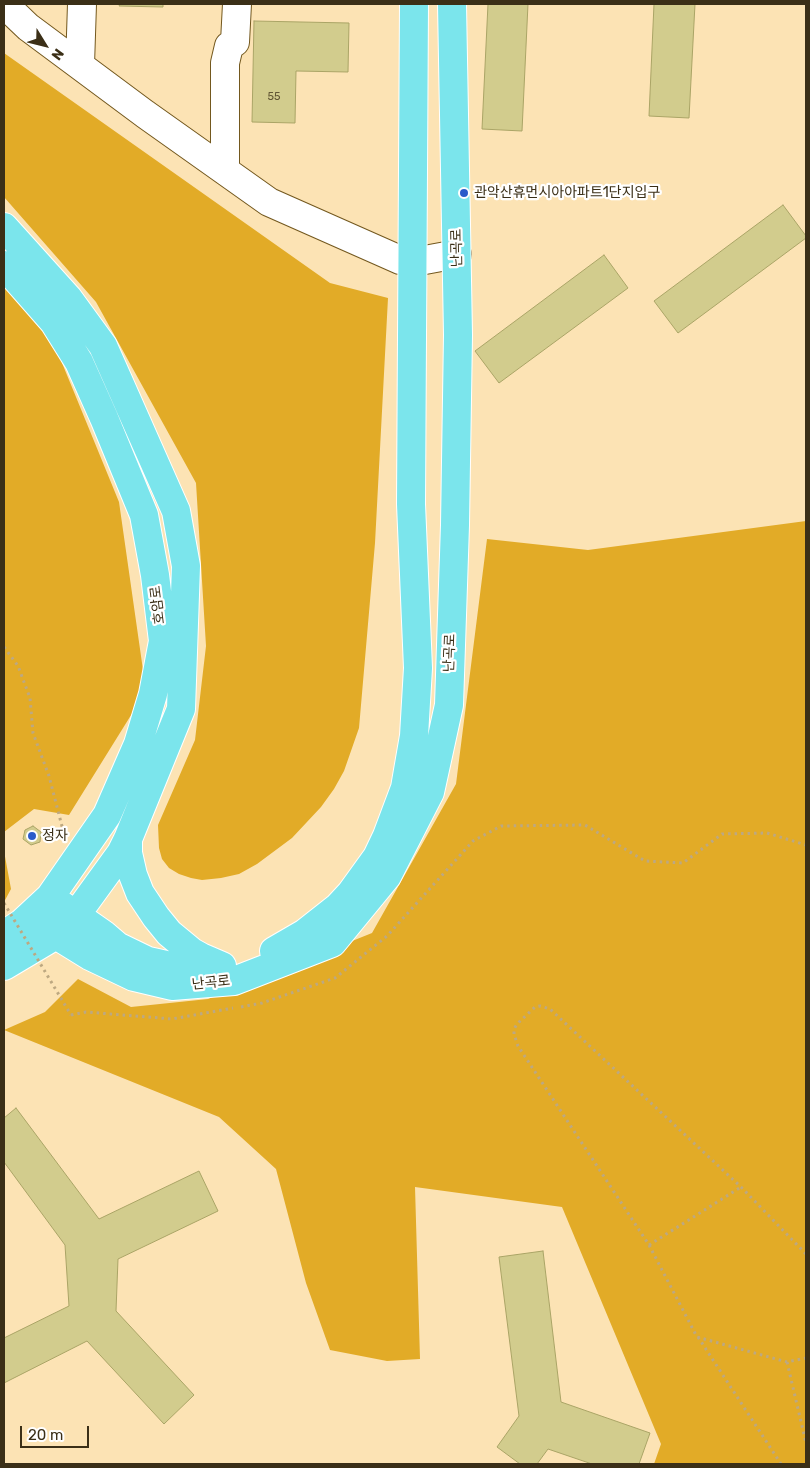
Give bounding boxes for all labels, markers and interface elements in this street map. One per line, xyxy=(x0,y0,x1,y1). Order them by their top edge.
north arrow xyxy=(20,20,70,70)
text: N xyxy=(48,45,67,63)
house number: 55 xyxy=(267,90,281,104)
place label: 관악산휴먼시아아파트1단지입구 xyxy=(474,185,660,201)
marker: 관악산휴먼시아아파트1단지입구 xyxy=(458,187,470,199)
street label: 난곡로 xyxy=(448,229,466,267)
street label: 호암로 xyxy=(147,585,169,625)
street label: 난곡로 xyxy=(441,633,459,673)
place label: 정자 xyxy=(42,828,68,844)
marker: 정자 xyxy=(26,830,38,842)
street label: 난곡로 xyxy=(191,973,231,993)
scale bar xyxy=(22,1416,91,1448)
text: 20 m xyxy=(28,1426,63,1444)

